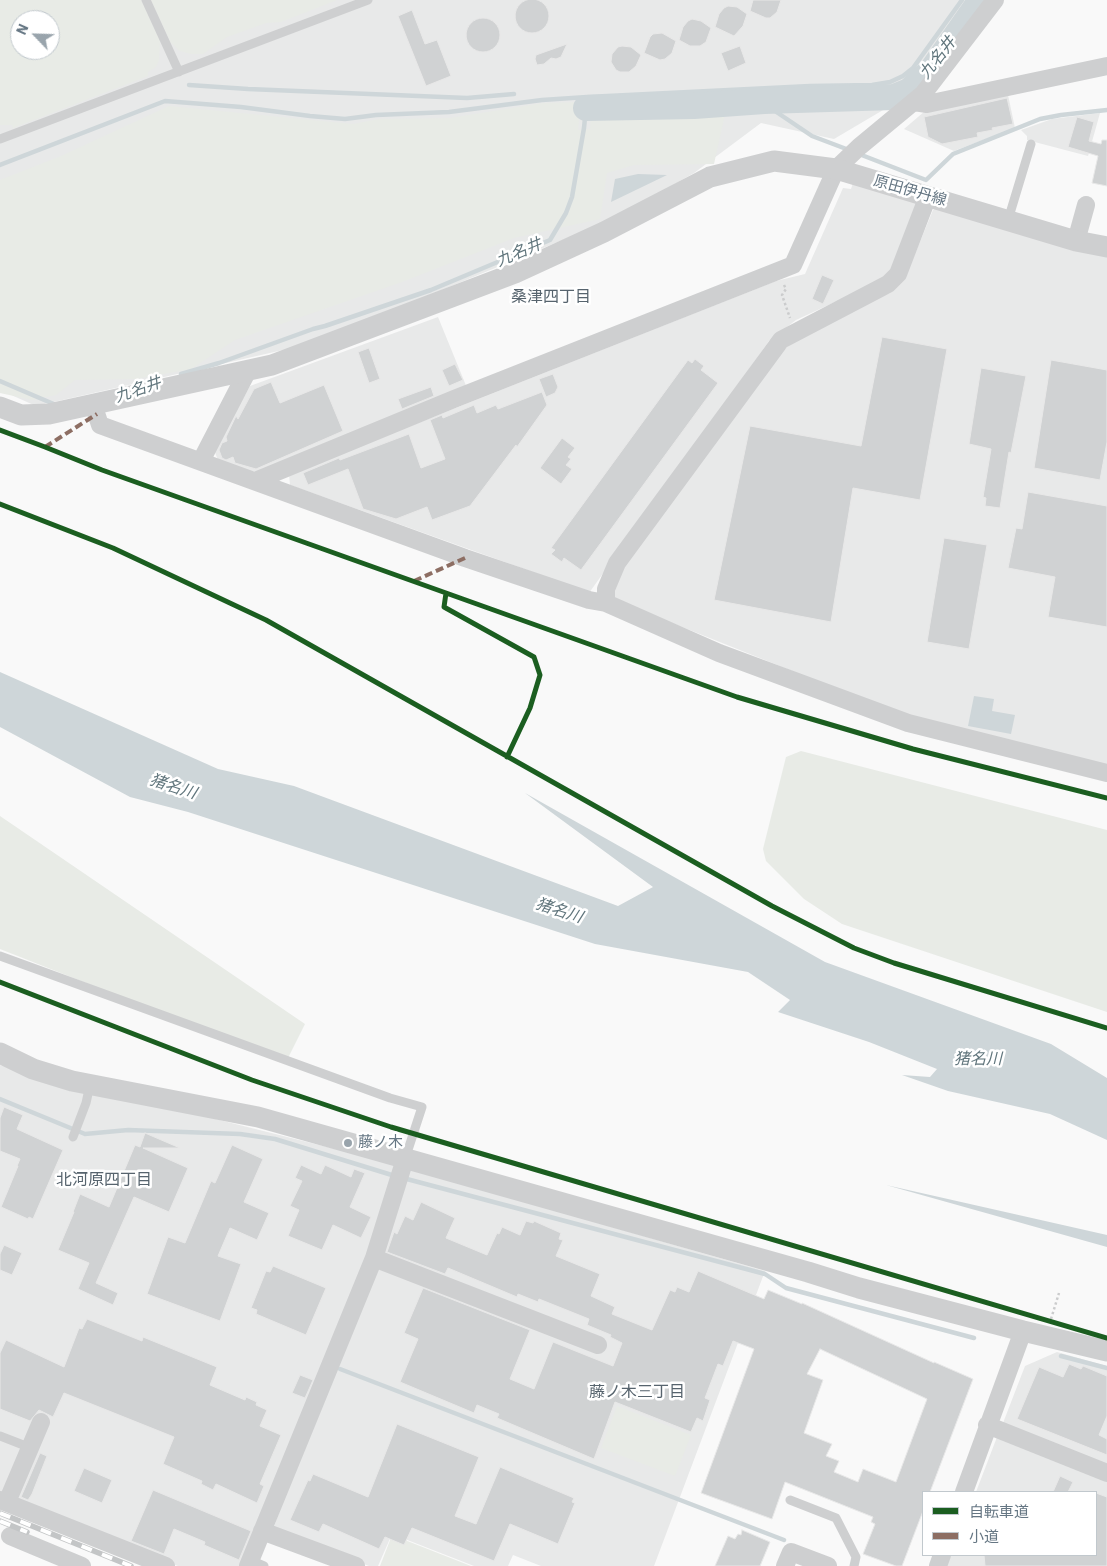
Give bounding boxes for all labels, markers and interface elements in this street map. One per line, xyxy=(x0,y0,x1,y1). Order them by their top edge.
north arrow xyxy=(10,10,60,60)
text: N xyxy=(12,21,32,38)
water label: 九名井 xyxy=(916,33,960,83)
street label: 原田伊丹線 xyxy=(871,172,949,210)
water label: 九名井 xyxy=(493,235,545,271)
district label: 桑津四丁目 xyxy=(511,287,591,307)
water label: 九名井 xyxy=(112,373,164,407)
water label: 猪名川 xyxy=(147,770,199,804)
water label: 猪名川 xyxy=(533,894,585,928)
water label: 猪名川 xyxy=(954,1049,1002,1069)
place label: 藤ノ木 xyxy=(358,1134,403,1152)
marker: 藤ノ木 xyxy=(342,1137,354,1149)
district label: 北河原四丁目 xyxy=(56,1170,152,1190)
district label: 藤ノ木三丁目 xyxy=(589,1382,685,1402)
legend xyxy=(922,1491,1097,1556)
text: 自転車道 xyxy=(969,1502,1029,1521)
text: 小道 xyxy=(969,1527,999,1546)

